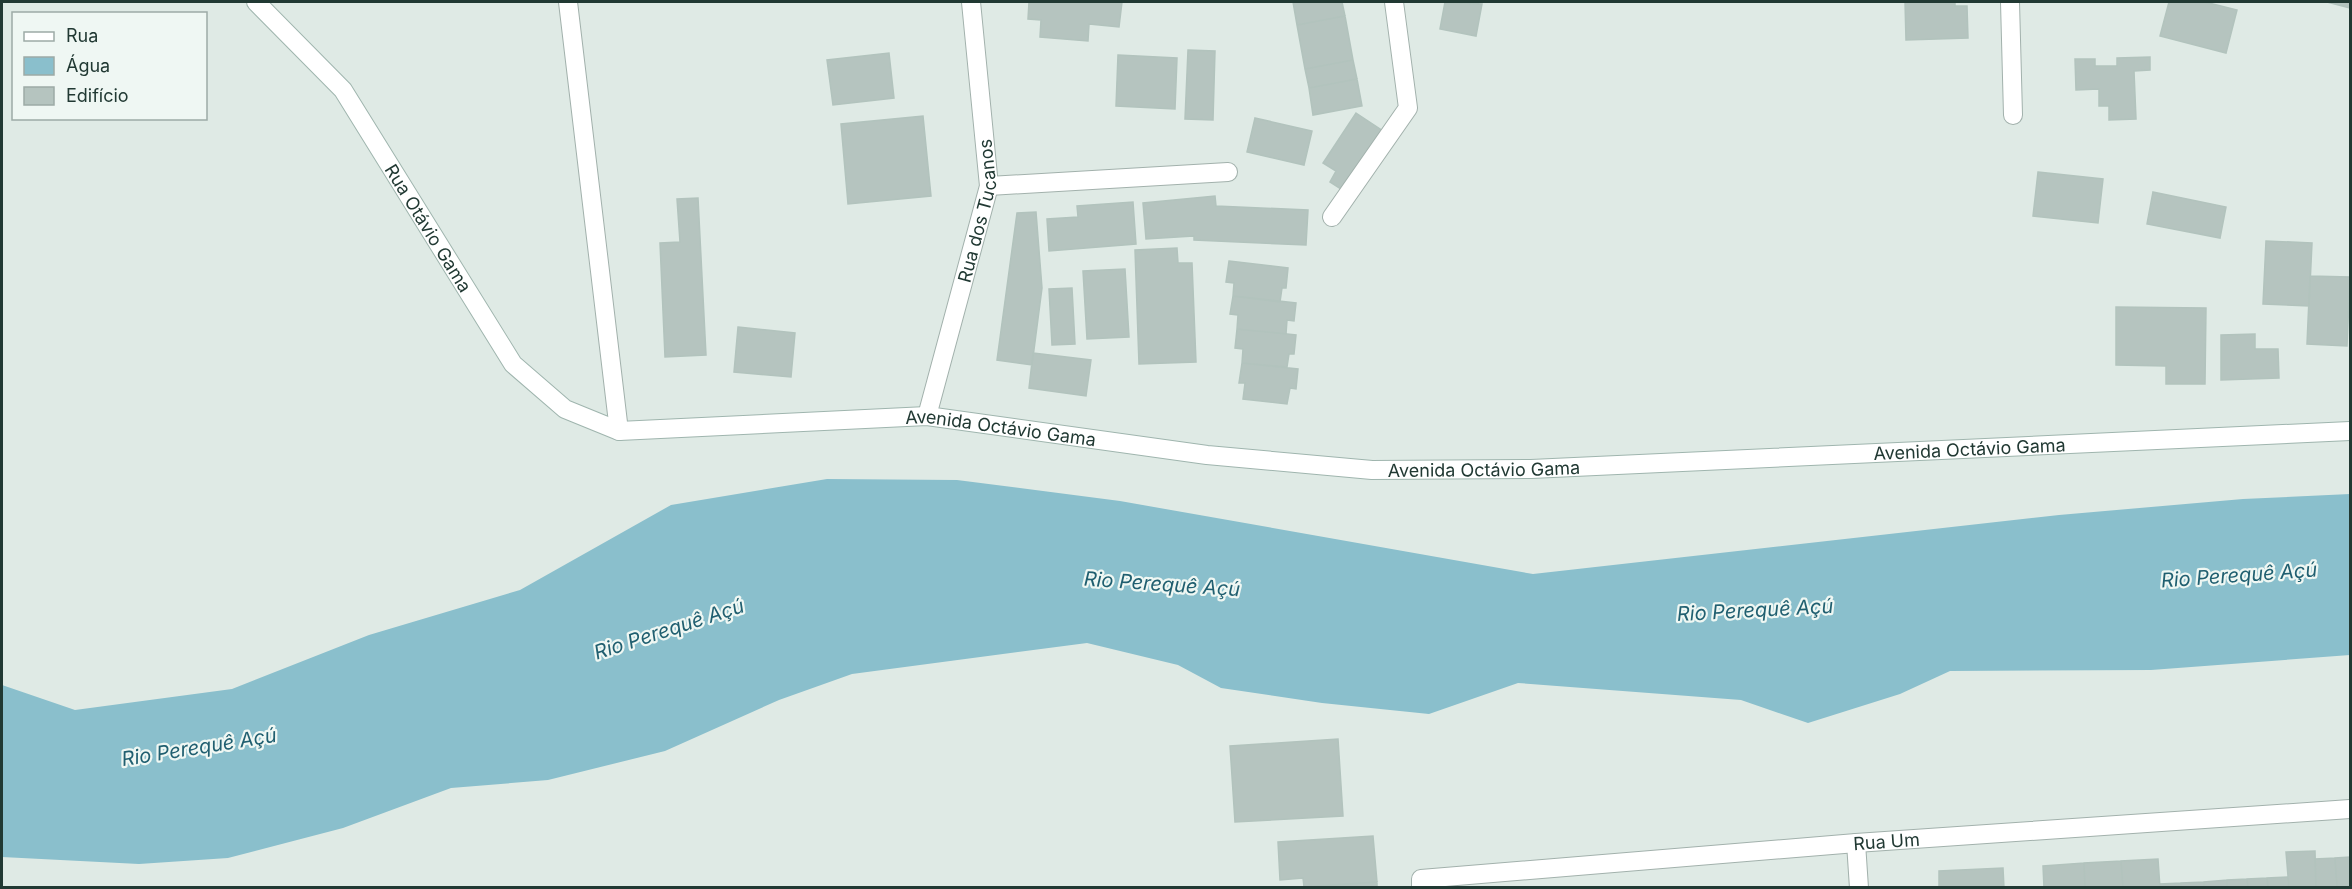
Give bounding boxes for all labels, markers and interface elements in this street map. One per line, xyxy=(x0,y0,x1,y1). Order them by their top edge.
legend xyxy=(12,12,207,120)
text: Rua xyxy=(66,25,98,46)
text: Água xyxy=(66,54,110,76)
text: Edifício xyxy=(66,85,129,106)
street label: Rua dos Tucanos xyxy=(953,138,1000,285)
street label: Rua Otávio Gama xyxy=(381,160,476,296)
street label: Avenida Octávio Gama xyxy=(905,405,1097,450)
street label: Avenida Octávio Gama xyxy=(1873,434,2066,464)
street label: Avenida Octávio Gama xyxy=(1388,456,1581,480)
water label: Rio Perequê Açú xyxy=(2160,558,2318,592)
water label: Rio Perequê Açú xyxy=(1083,567,1241,601)
water label: Rio Perequê Açú xyxy=(591,593,747,665)
water label: Rio Perequê Açú xyxy=(1676,594,1834,626)
water label: Rio Perequê Açú xyxy=(120,723,278,771)
street label: Rua Um xyxy=(1852,828,1920,854)

